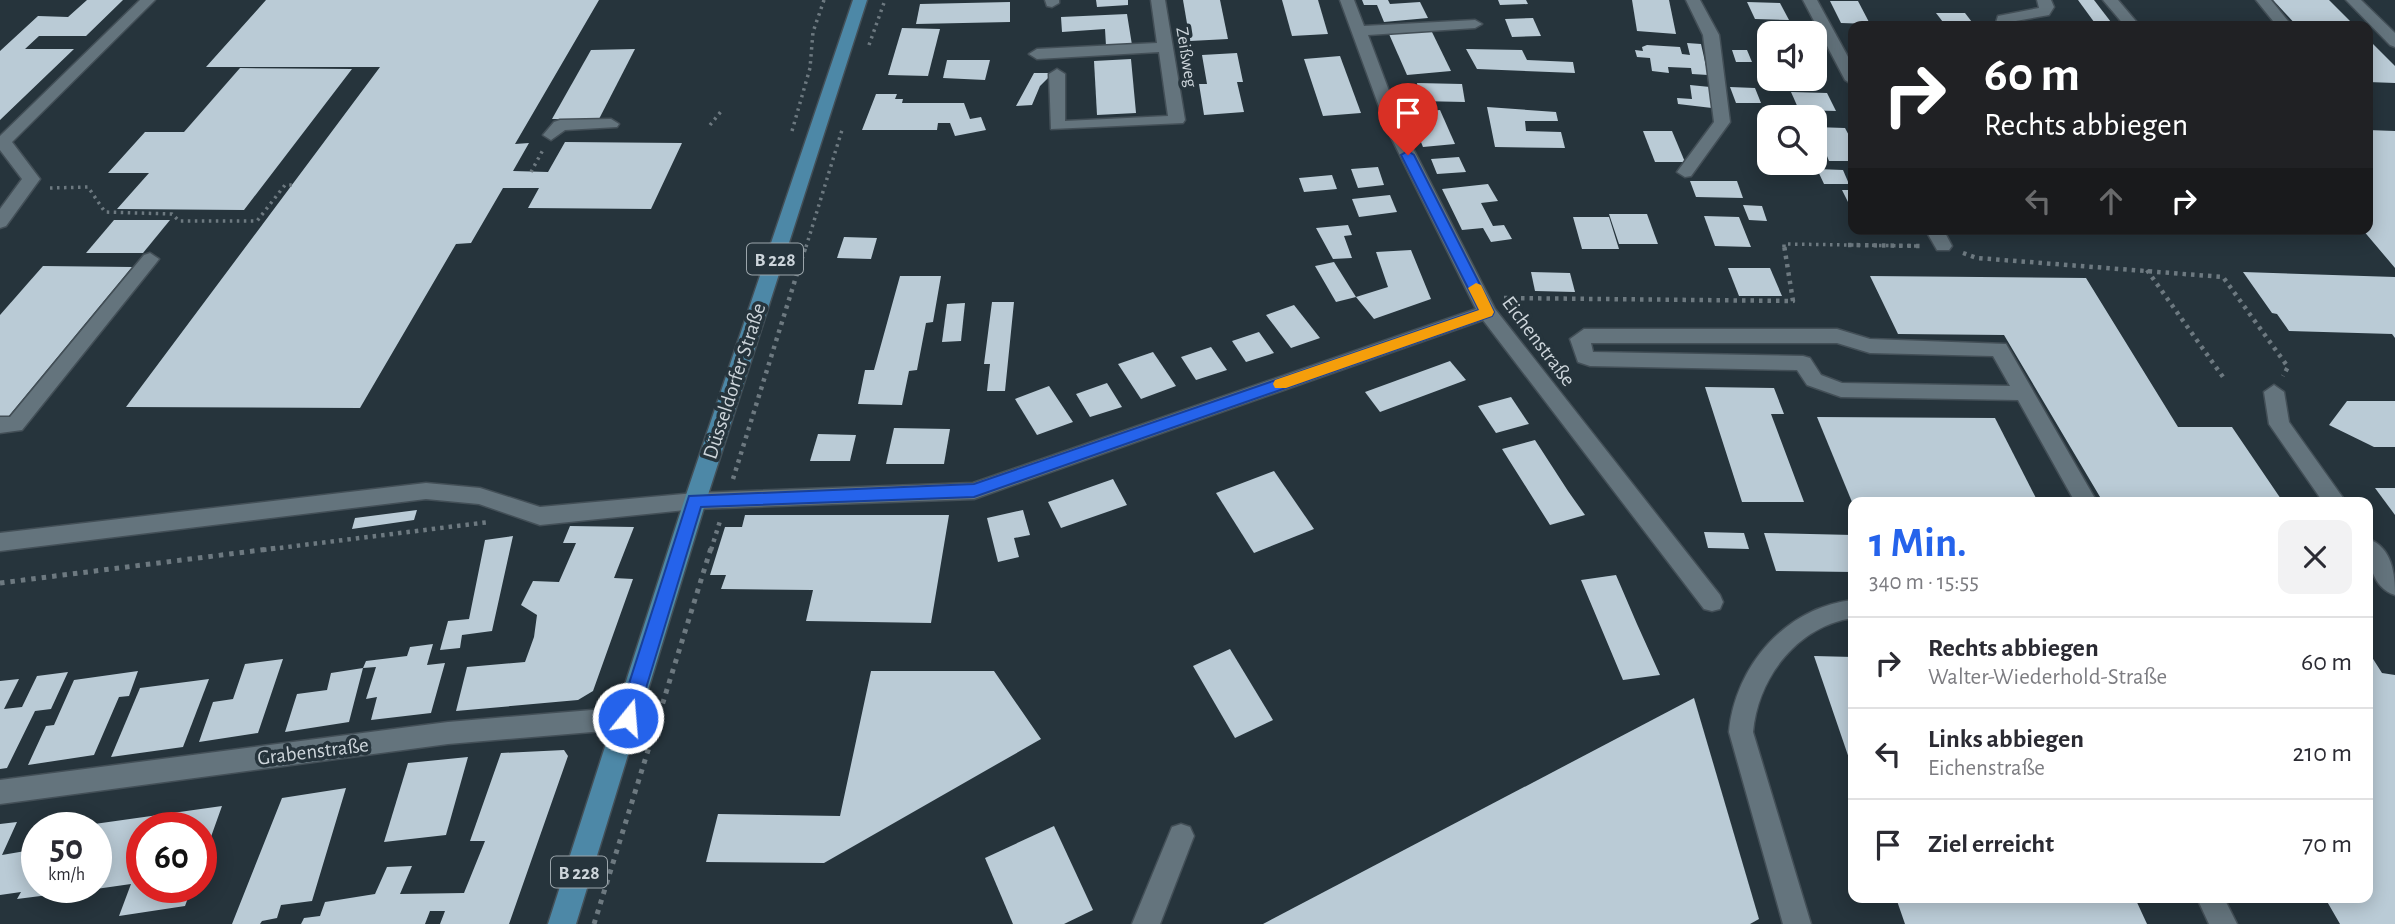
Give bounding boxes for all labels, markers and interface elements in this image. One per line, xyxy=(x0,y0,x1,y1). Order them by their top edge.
map controls xyxy=(1757,21,1827,175)
button: sound xyxy=(1757,21,1827,91)
street label: Zeißweg xyxy=(1172,26,1200,89)
icon: right xyxy=(1869,49,1960,140)
text: 60 m xyxy=(1984,51,2080,100)
pin xyxy=(1378,83,1438,155)
icon: arrive xyxy=(1389,94,1427,132)
button: search xyxy=(1757,105,1827,175)
text: Rechts abbiegen xyxy=(1984,109,2188,141)
icon: left xyxy=(2019,182,2057,220)
icon: ahead xyxy=(2092,182,2130,220)
icon: right xyxy=(2165,182,2203,220)
road number: B 228 xyxy=(747,244,803,274)
street label: Eichenstraße xyxy=(1498,292,1579,390)
street label: Düsseldorfer Straße xyxy=(699,301,770,462)
button: close xyxy=(2278,520,2352,594)
text: 1 Min. xyxy=(1869,522,1967,564)
text: 340 m · 15:55 xyxy=(1869,571,1979,594)
text: Rechts abbiegen xyxy=(1928,635,2099,661)
icon: right xyxy=(1869,644,1907,682)
text: 60 m xyxy=(2301,649,2352,675)
text: Walter-Wiederhold-Straße xyxy=(1928,666,2167,689)
position arrow xyxy=(591,681,665,755)
text: Links abbiegen xyxy=(1928,726,2084,752)
street label: Grabenstraße xyxy=(256,734,370,769)
icon: left xyxy=(1869,735,1907,773)
text: 210 m xyxy=(2292,740,2352,766)
text: Eichenstraße xyxy=(1928,757,2045,780)
speed limit sign: 60 xyxy=(126,812,217,903)
icon: arrive xyxy=(1869,826,1907,864)
text: 50 xyxy=(50,831,83,866)
text: Ziel erreicht xyxy=(1928,831,2054,857)
text: 70 m xyxy=(2302,831,2352,857)
road number: B 228 xyxy=(551,856,607,888)
text: km/h xyxy=(48,866,85,884)

